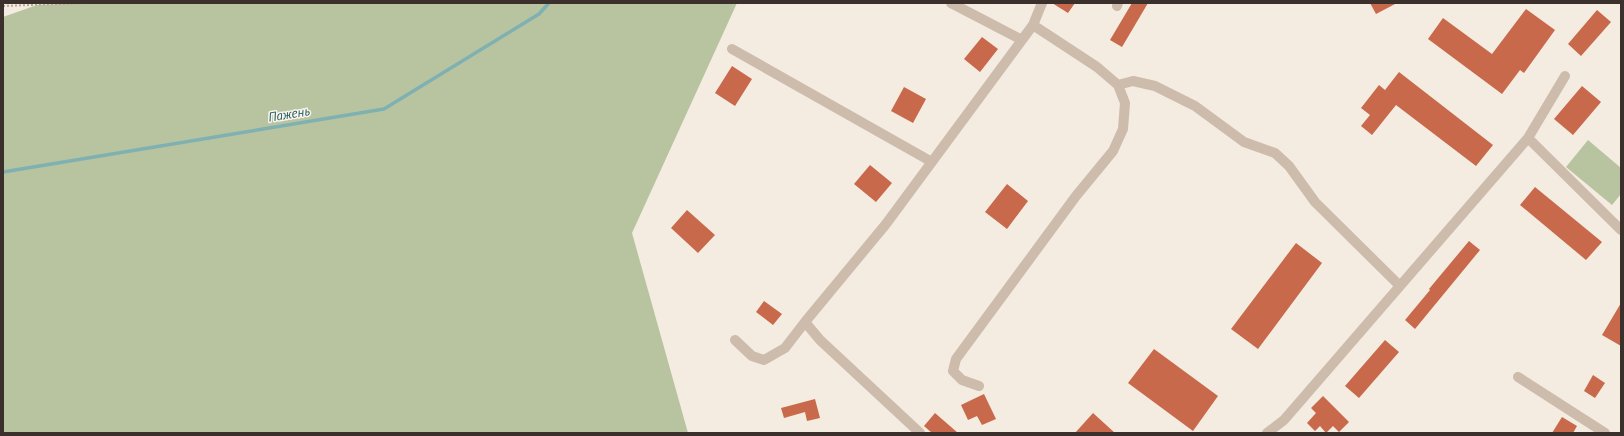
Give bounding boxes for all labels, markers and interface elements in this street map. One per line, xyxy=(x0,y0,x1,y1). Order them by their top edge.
water label: Пажень xyxy=(267,102,311,126)

